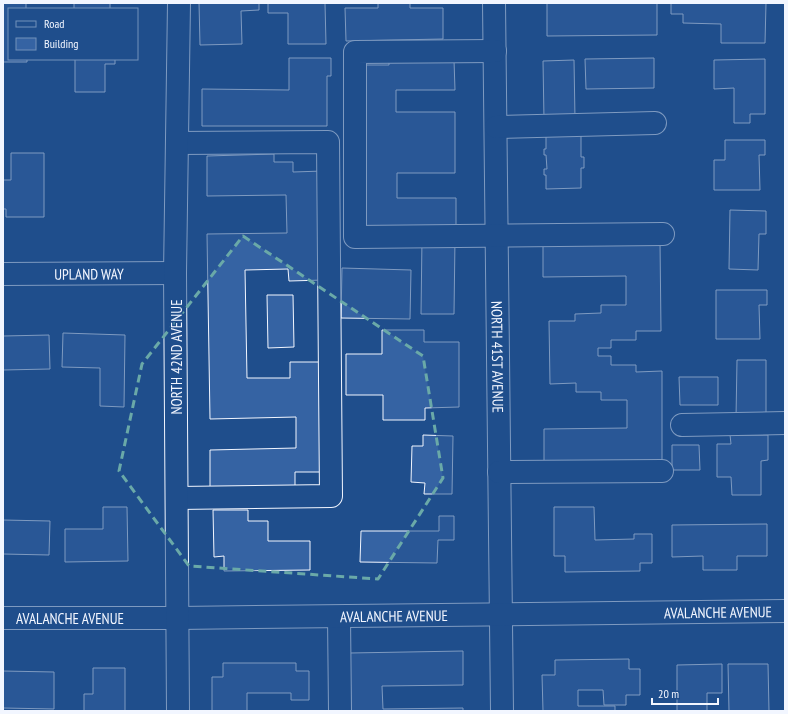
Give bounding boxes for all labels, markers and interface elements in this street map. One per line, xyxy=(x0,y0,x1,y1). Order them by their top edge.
legend xyxy=(8,8,138,60)
text: Road xyxy=(44,16,64,31)
text: Building xyxy=(44,36,79,51)
street label: UPLAND WAY xyxy=(54,264,124,283)
street label: NORTH 42ND AVENUE xyxy=(167,299,186,415)
street label: NORTH 41ST AVENUE xyxy=(488,301,508,413)
street label: AVALANCHE AVENUE xyxy=(664,602,772,622)
street label: AVALANCHE AVENUE xyxy=(340,605,448,626)
street label: AVALANCHE AVENUE xyxy=(16,609,124,628)
scale bar xyxy=(652,680,718,706)
text: 20 m xyxy=(658,686,679,701)

